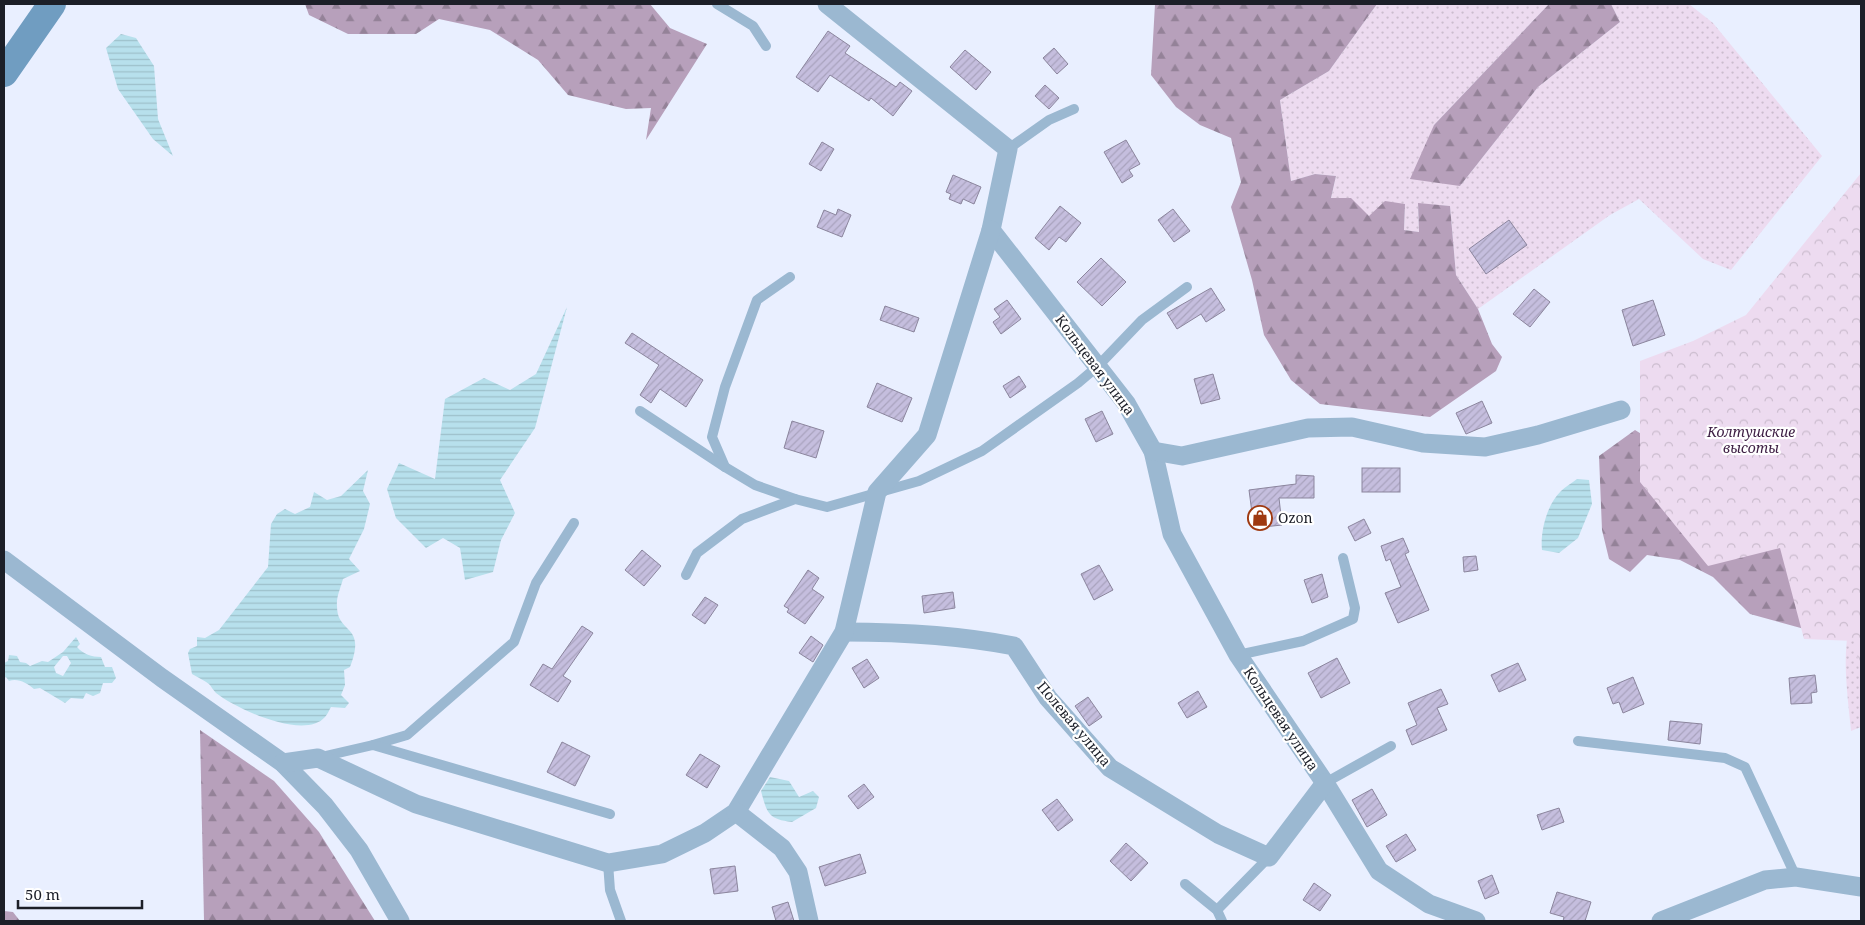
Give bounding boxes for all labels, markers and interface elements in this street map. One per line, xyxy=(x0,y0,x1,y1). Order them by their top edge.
street label: Кольцевая улица xyxy=(1051,311,1140,419)
park label: Колтушские высоты xyxy=(1706,422,1795,457)
shop icon: Ozon xyxy=(1247,505,1273,531)
place label: Ozon xyxy=(1278,508,1313,527)
street label: Кольцевая улица xyxy=(1240,663,1323,774)
street label: Полевая улица xyxy=(1033,677,1116,770)
scale bar xyxy=(18,878,141,910)
text: 50 m xyxy=(25,884,60,904)

